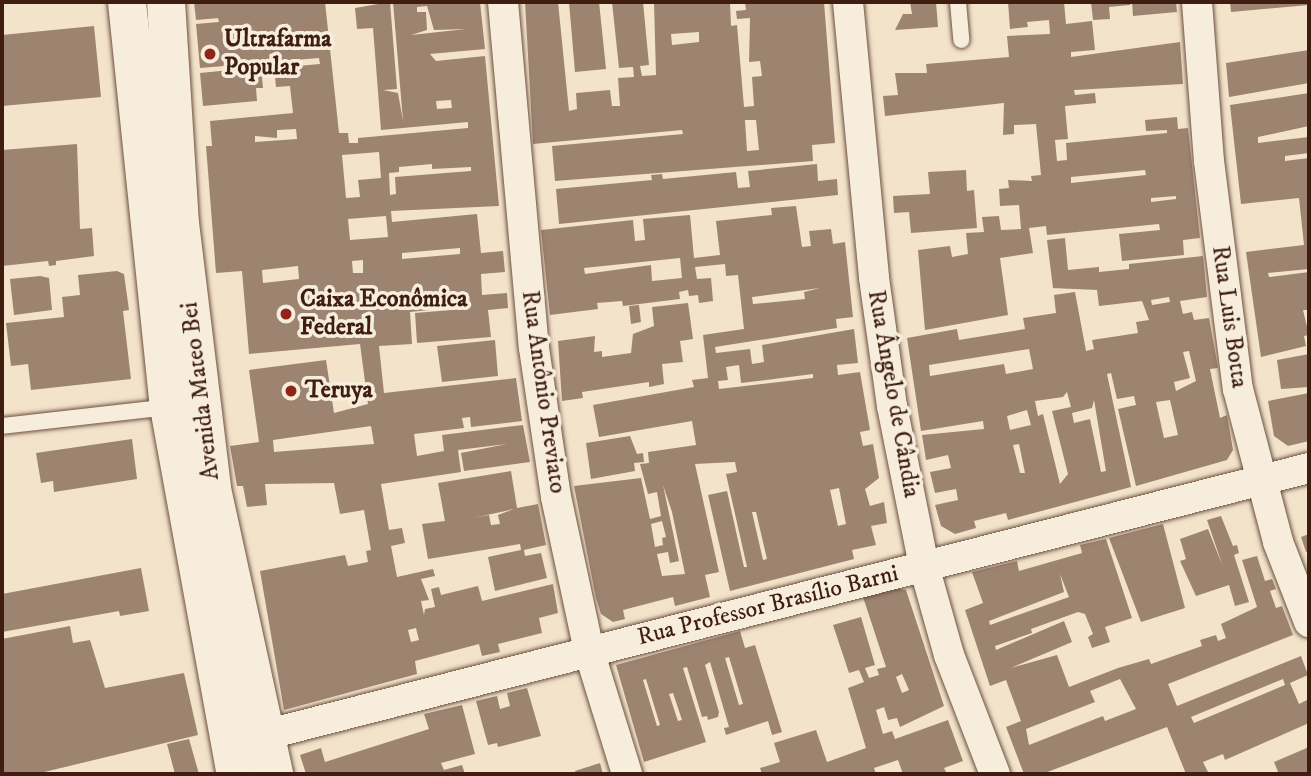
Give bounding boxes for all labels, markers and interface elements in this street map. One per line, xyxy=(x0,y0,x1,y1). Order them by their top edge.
place label: Ultrafarma Popular xyxy=(224,26,331,82)
marker: Ultrafarma Popular xyxy=(202,46,218,62)
street label: Rua Luis Botta xyxy=(1205,244,1253,390)
place label: Caixa Econômica Federal xyxy=(300,286,467,342)
street label: Rua Ângelo de Cândia xyxy=(861,288,925,500)
street label: Rua Antônio Previato xyxy=(515,289,571,495)
street label: Avenida Mateo Bei xyxy=(176,300,226,482)
marker: Caixa Econômica Federal xyxy=(278,306,294,322)
place label: Teruya xyxy=(305,377,373,405)
marker: Teruya xyxy=(283,383,299,399)
street label: Rua Professor Brasílio Barni xyxy=(634,560,902,652)

